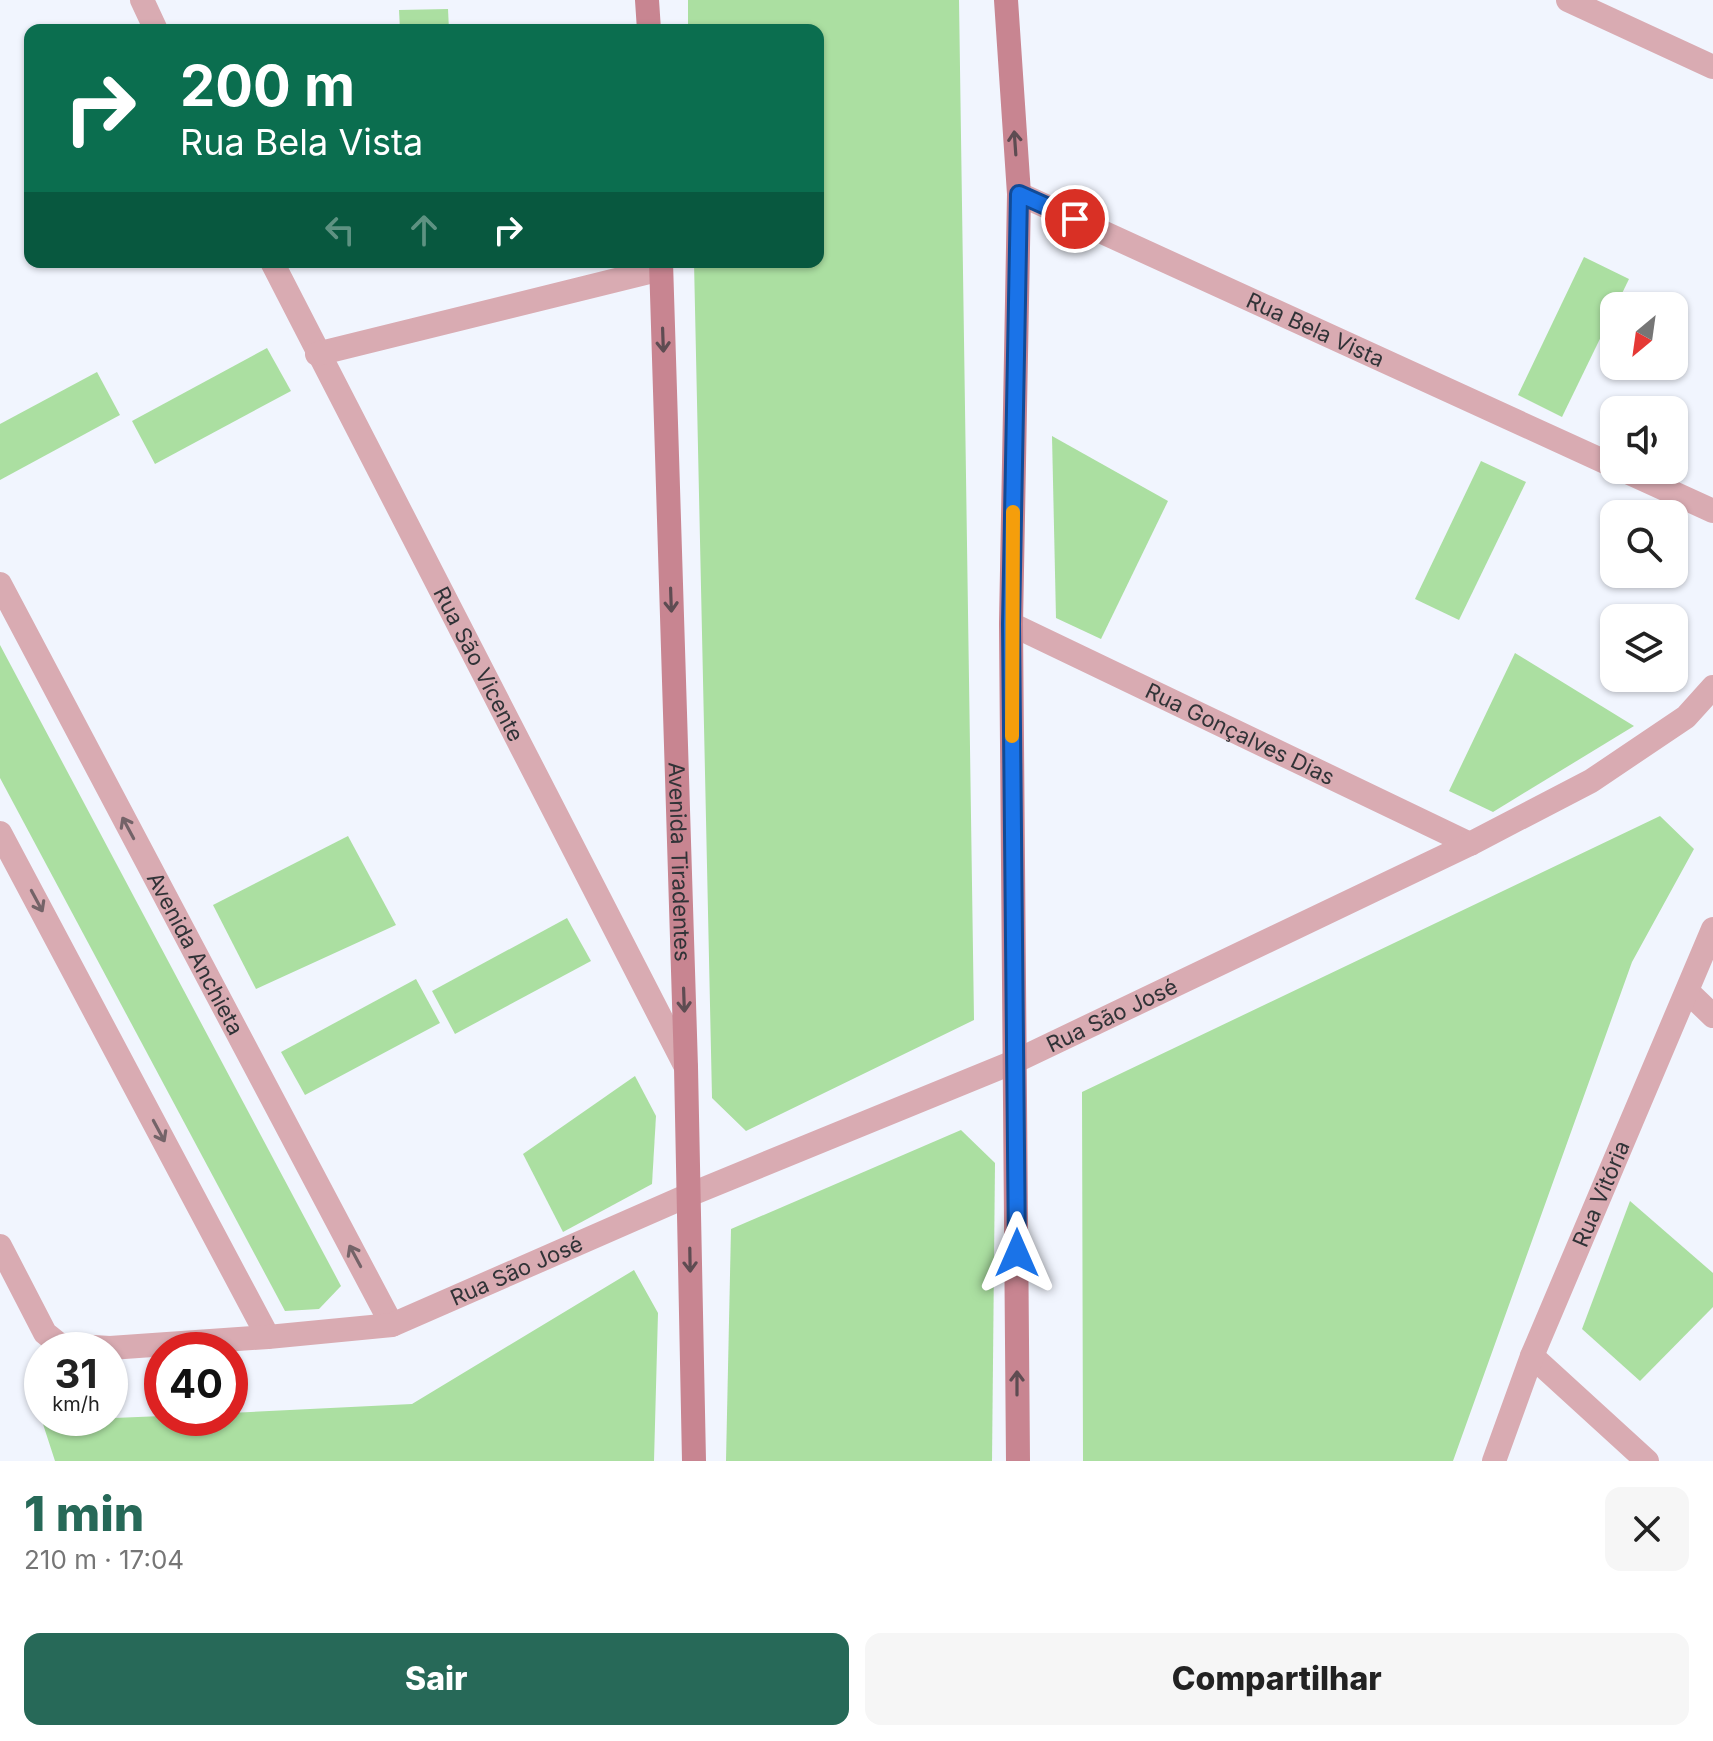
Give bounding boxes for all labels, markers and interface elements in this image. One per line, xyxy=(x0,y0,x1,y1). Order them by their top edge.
text: 200 m xyxy=(180,52,355,120)
icon: right xyxy=(48,56,152,160)
text: Rua Bela Vista xyxy=(180,120,423,164)
one-way arrow xyxy=(1008,130,1023,157)
pin xyxy=(1041,185,1109,253)
icon: arrive xyxy=(1053,197,1097,241)
icon: left xyxy=(318,208,362,252)
icon: ahead xyxy=(402,208,446,252)
icon: right xyxy=(486,208,530,252)
street label: Rua Bela Vista xyxy=(1242,287,1388,372)
north arrow xyxy=(1600,292,1688,380)
map controls xyxy=(1600,292,1688,692)
one-way arrow xyxy=(656,326,671,353)
button: sound xyxy=(1600,396,1688,484)
button: search xyxy=(1600,500,1688,588)
street label: Rua São Vicente xyxy=(428,582,529,746)
one-way arrow xyxy=(664,586,679,613)
button: layers xyxy=(1600,604,1688,692)
street label: Rua Gonçalves Dias xyxy=(1141,677,1339,790)
street label: Avenida Tiradentes xyxy=(664,761,696,962)
one-way arrow xyxy=(120,817,136,841)
street label: Avenida Anchieta xyxy=(142,868,249,1039)
one-way arrow xyxy=(29,889,45,913)
street label: Rua São José xyxy=(1042,973,1181,1058)
one-way arrow xyxy=(676,986,691,1013)
one-way arrow xyxy=(151,1119,167,1142)
street label: Rua Vitória xyxy=(1567,1137,1635,1251)
position arrow xyxy=(975,1211,1059,1295)
street label: Rua São José xyxy=(446,1230,587,1311)
one-way arrow xyxy=(347,1244,363,1268)
one-way arrow xyxy=(682,1246,698,1273)
speed limit sign: 40 xyxy=(144,1332,248,1436)
text: 31 xyxy=(54,1349,98,1398)
one-way arrow xyxy=(1009,1370,1025,1397)
text: km/h xyxy=(52,1392,100,1416)
text: 1 min xyxy=(24,1484,144,1543)
button: close xyxy=(1605,1487,1689,1571)
text: 210 m · 17:04 xyxy=(24,1544,184,1575)
button: Sair xyxy=(24,1633,849,1725)
button: Compartilhar xyxy=(865,1633,1689,1725)

